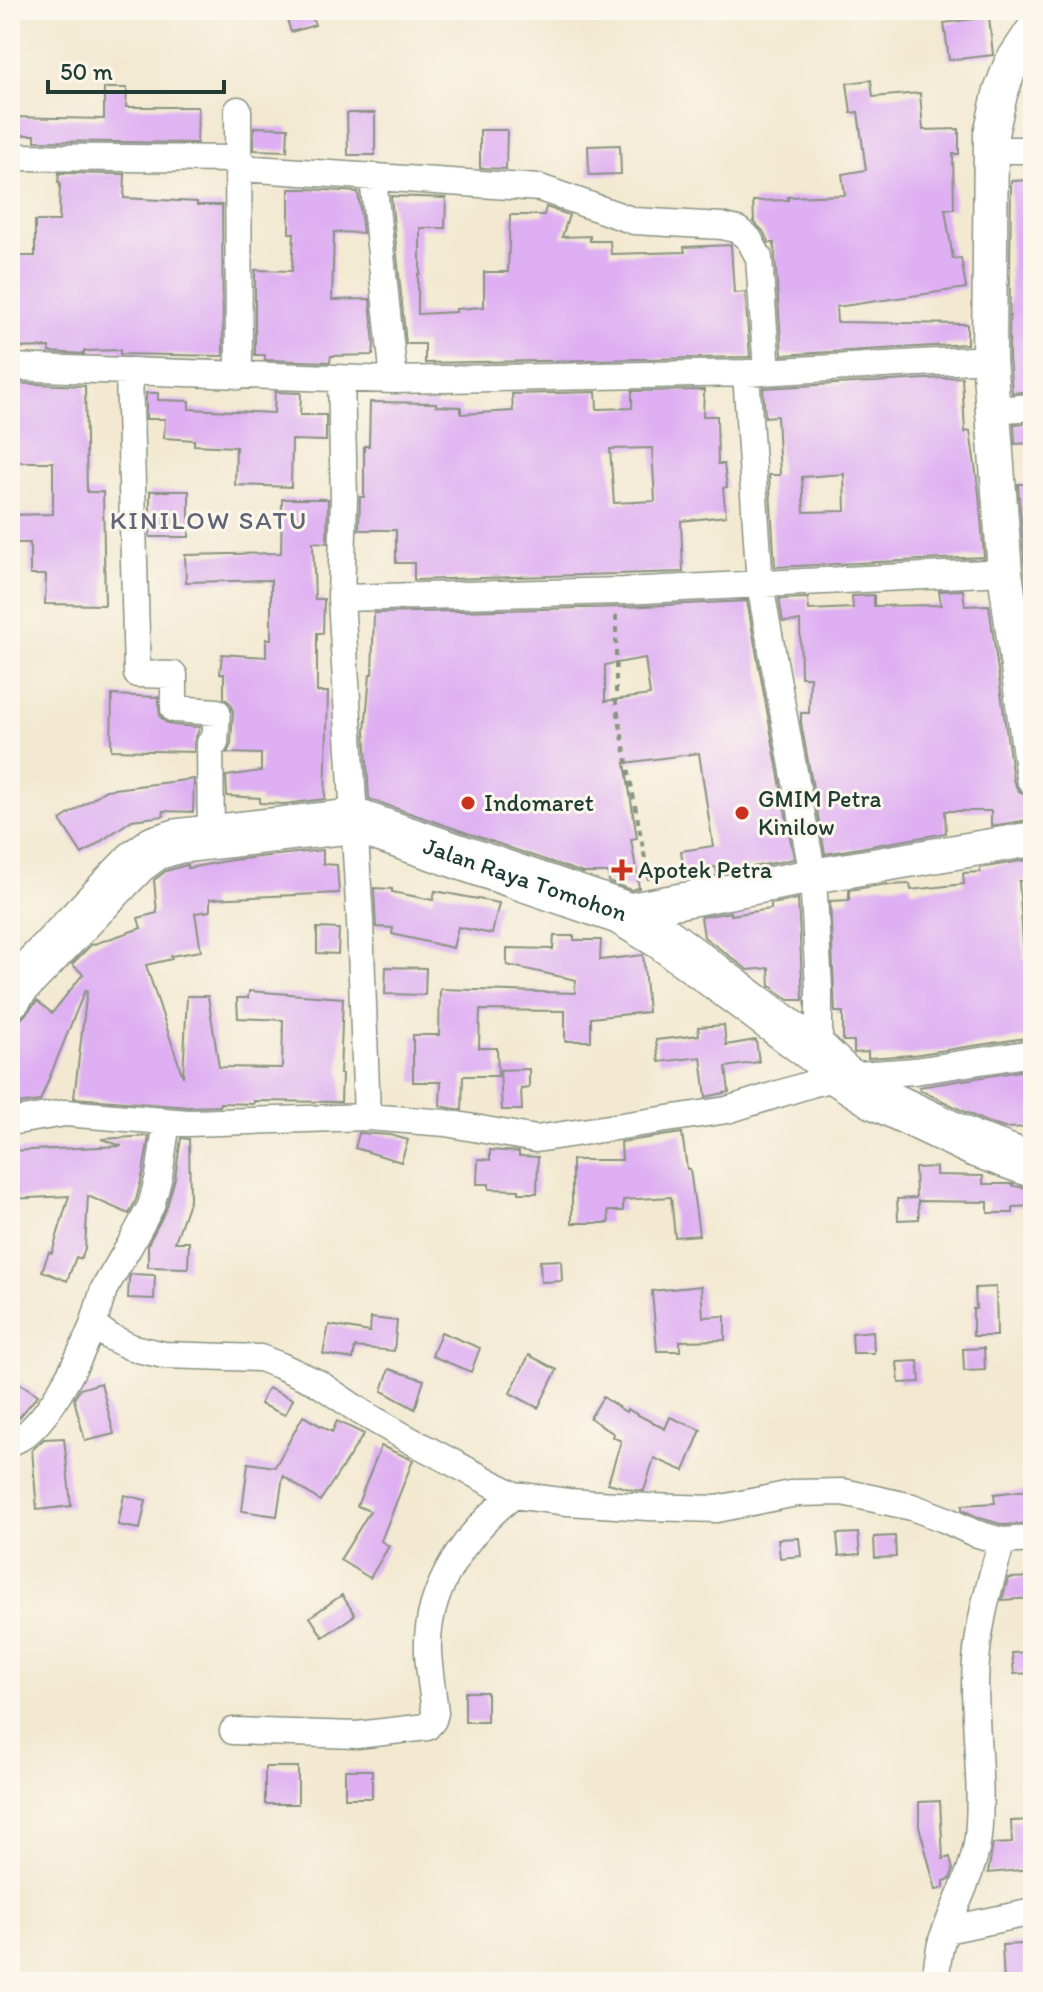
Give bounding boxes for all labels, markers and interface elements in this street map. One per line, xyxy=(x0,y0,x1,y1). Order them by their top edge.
scale bar xyxy=(48,44,224,94)
text: 50 m xyxy=(60,57,113,86)
district label: KINILOW SATU xyxy=(110,504,308,536)
place label: GMIM Petra Kinilow xyxy=(758,784,882,841)
place label: Indomaret xyxy=(484,788,594,817)
marker: Indomaret xyxy=(459,794,477,812)
marker: GMIM Petra Kinilow xyxy=(733,804,751,822)
street label: Jalan Raya Tomohon xyxy=(420,831,632,928)
place label: Apotek Petra xyxy=(638,855,773,884)
marker: Apotek Petra xyxy=(613,861,631,879)

